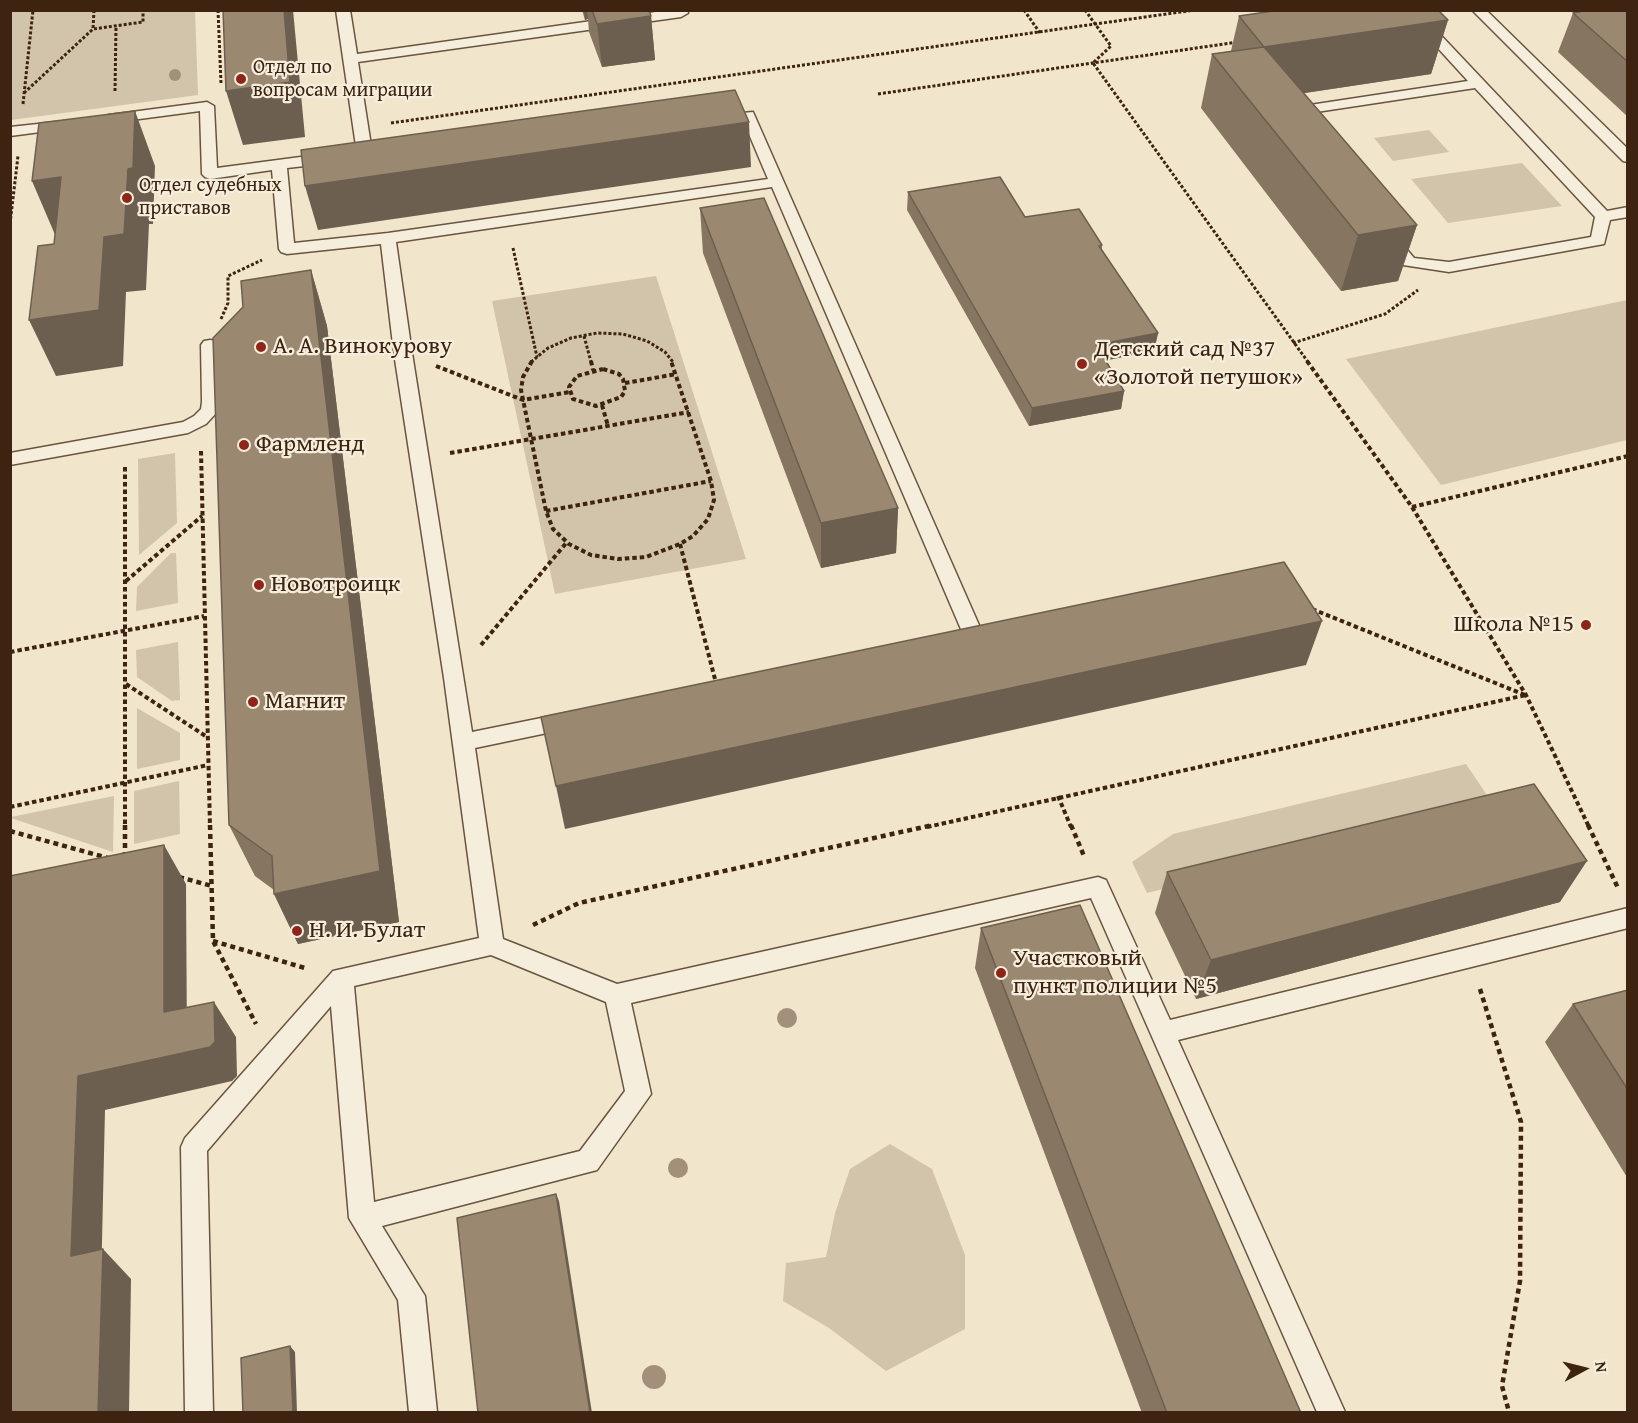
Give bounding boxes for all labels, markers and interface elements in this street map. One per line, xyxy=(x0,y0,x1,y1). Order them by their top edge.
place label: Отдел по вопросам миграции xyxy=(253,56,432,103)
marker: Отдел по вопросам миграции xyxy=(234,72,248,86)
place label: Отдел судебных приставов xyxy=(139,174,282,221)
marker: Отдел судебных приставов xyxy=(120,191,134,205)
place label: А. А. Винокурову xyxy=(273,333,452,361)
place label: Детский сад №37 «Золотой петушок» xyxy=(1094,336,1303,392)
marker: А. А. Винокурову xyxy=(254,340,268,354)
marker: Детский сад №37 «Золотой петушок» xyxy=(1075,357,1089,371)
place label: Фармленд xyxy=(256,431,365,459)
marker: Фармленд xyxy=(237,438,251,452)
place label: Новотроицк xyxy=(271,571,400,599)
marker: Новотроицк xyxy=(252,578,266,592)
place label: Школа №15 xyxy=(1453,611,1574,639)
marker: Школа №15 xyxy=(1579,618,1593,632)
place label: Магнит xyxy=(265,688,345,716)
marker: Магнит xyxy=(246,695,260,709)
place label: Н. И. Булат xyxy=(309,917,425,945)
marker: Н. И. Булат xyxy=(290,924,304,938)
place label: Участковый пункт полиции №5 xyxy=(1013,945,1217,1001)
marker: Участковый пункт полиции №5 xyxy=(994,966,1008,980)
north arrow xyxy=(1554,1339,1614,1399)
text: N xyxy=(1589,1360,1614,1374)

